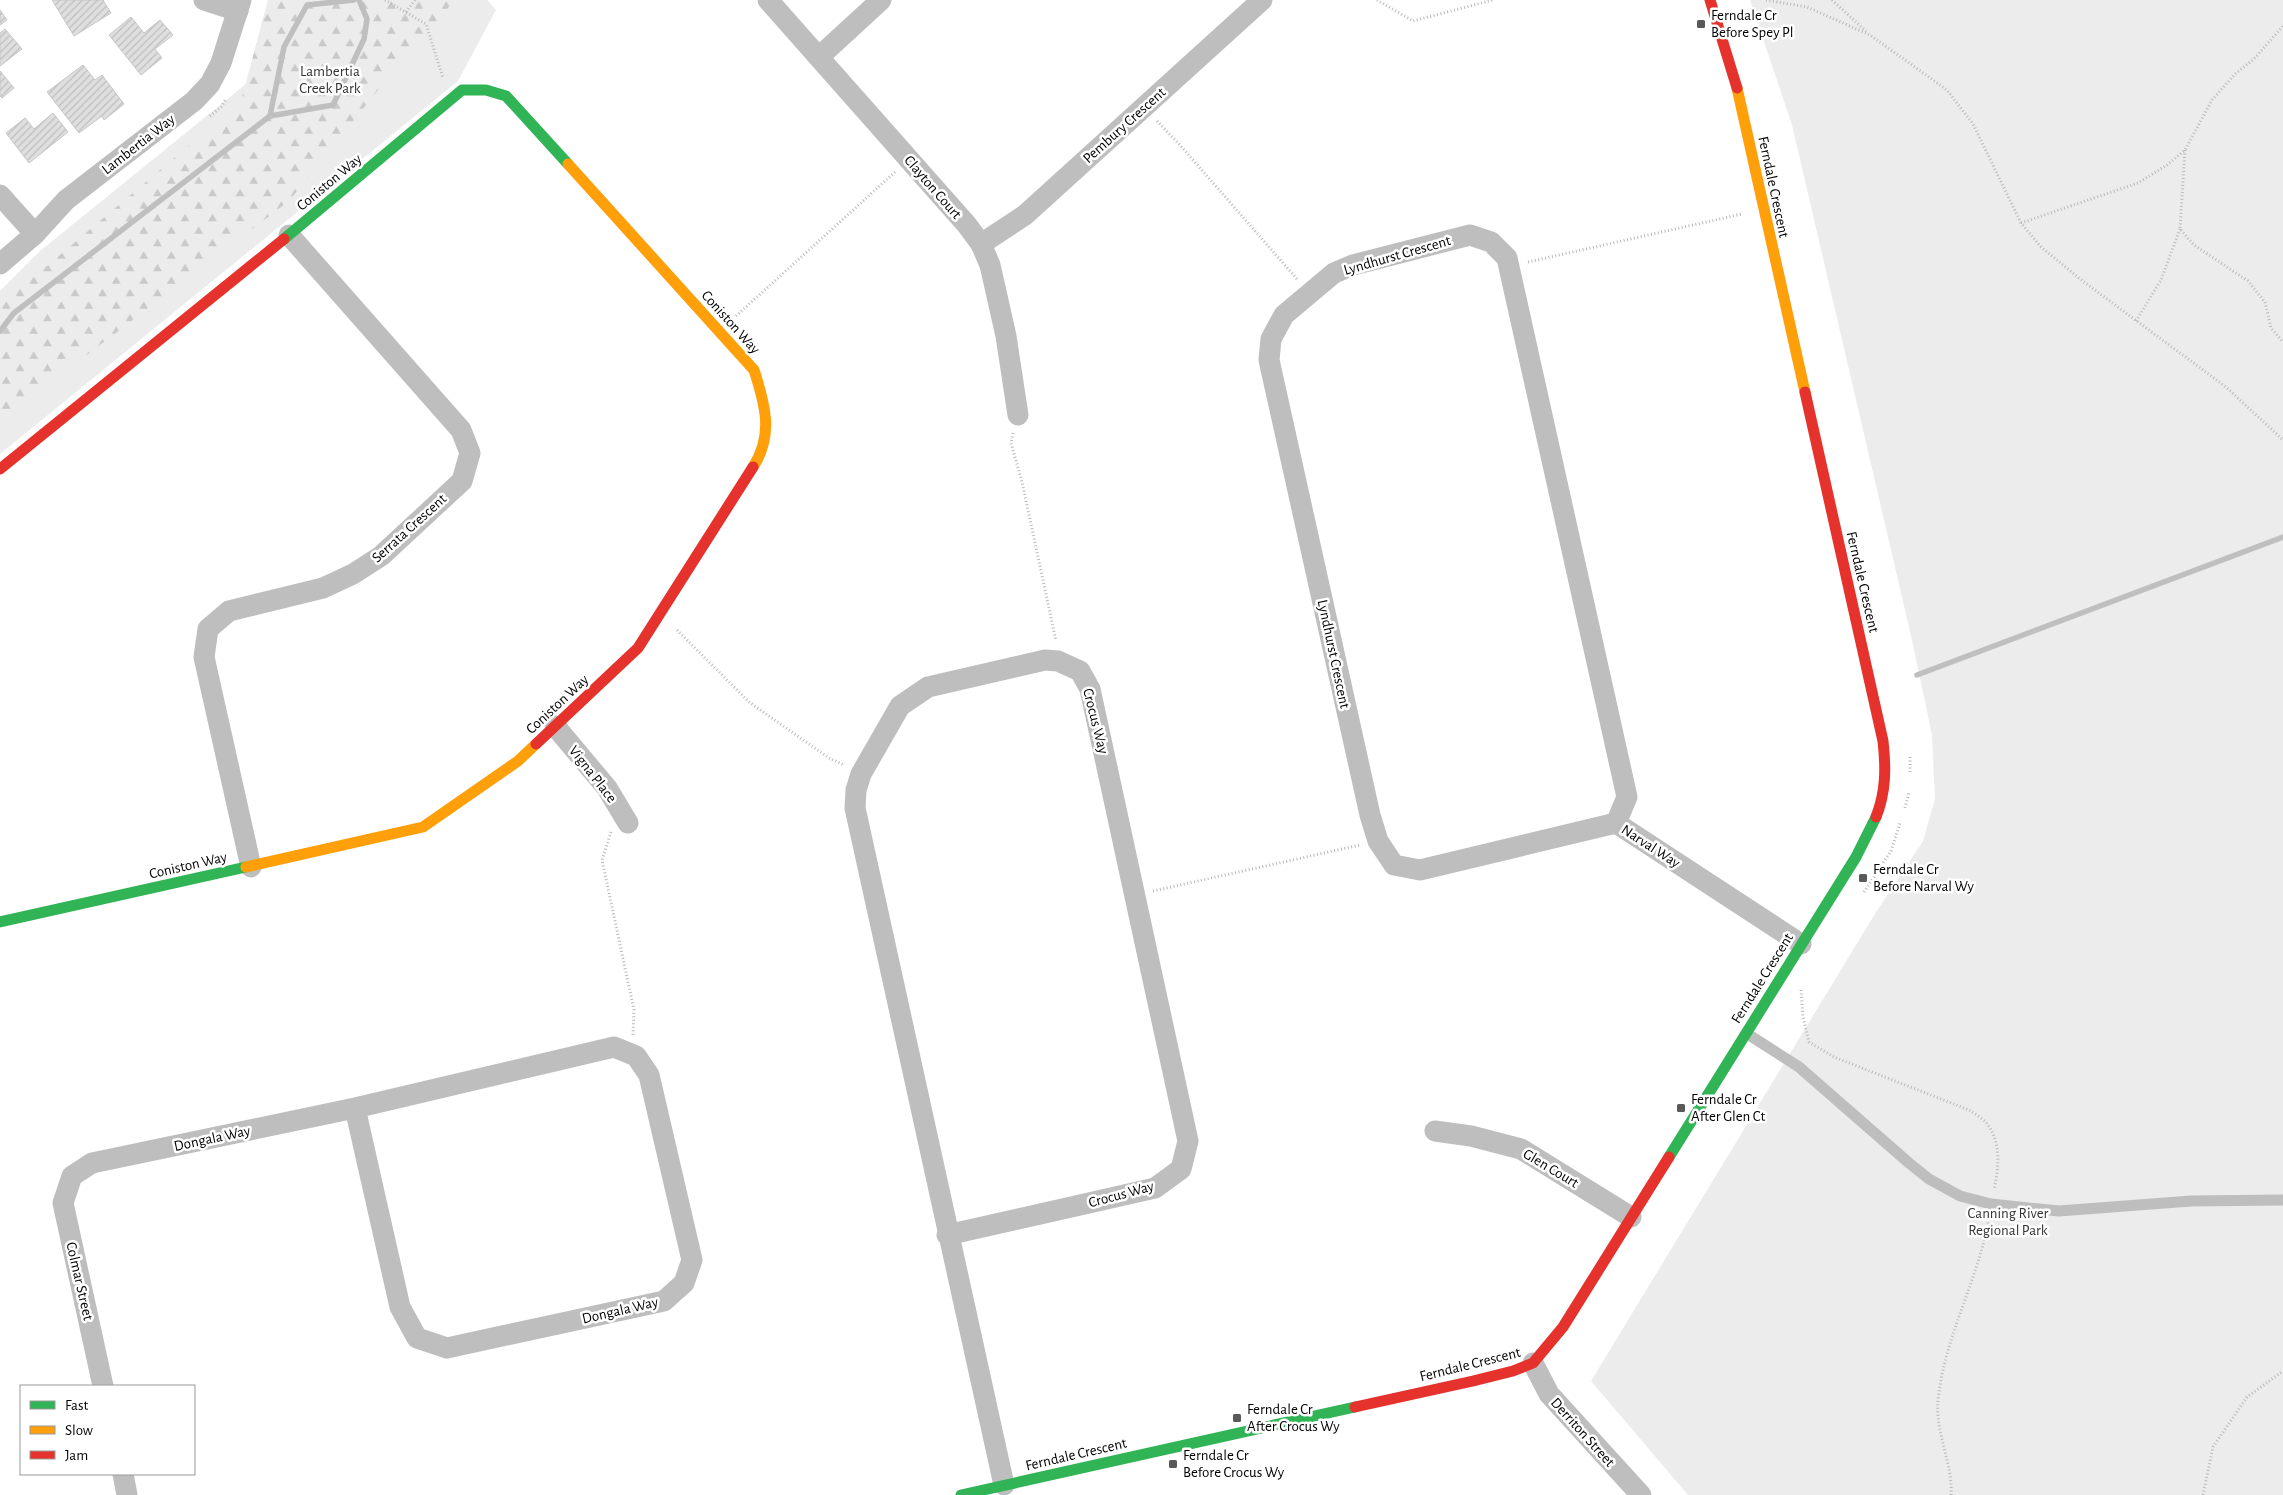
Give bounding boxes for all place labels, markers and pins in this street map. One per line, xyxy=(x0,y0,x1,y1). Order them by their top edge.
place label: Ferndale Cr Before Spey Pl xyxy=(1711,8,1794,40)
marker: Ferndale Cr Before Spey Pl xyxy=(1695,18,1707,30)
place label: Ferndale Cr Before Narval Wy xyxy=(1873,862,1975,894)
marker: Ferndale Cr Before Narval Wy xyxy=(1857,872,1869,884)
place label: Ferndale Cr After Glen Ct xyxy=(1691,1092,1765,1124)
marker: Ferndale Cr After Glen Ct xyxy=(1675,1102,1687,1114)
place label: Ferndale Cr After Crocus Wy xyxy=(1247,1402,1340,1434)
marker: Ferndale Cr After Crocus Wy xyxy=(1231,1412,1243,1424)
place label: Ferndale Cr Before Crocus Wy xyxy=(1183,1448,1285,1480)
marker: Ferndale Cr Before Crocus Wy xyxy=(1167,1458,1179,1470)

